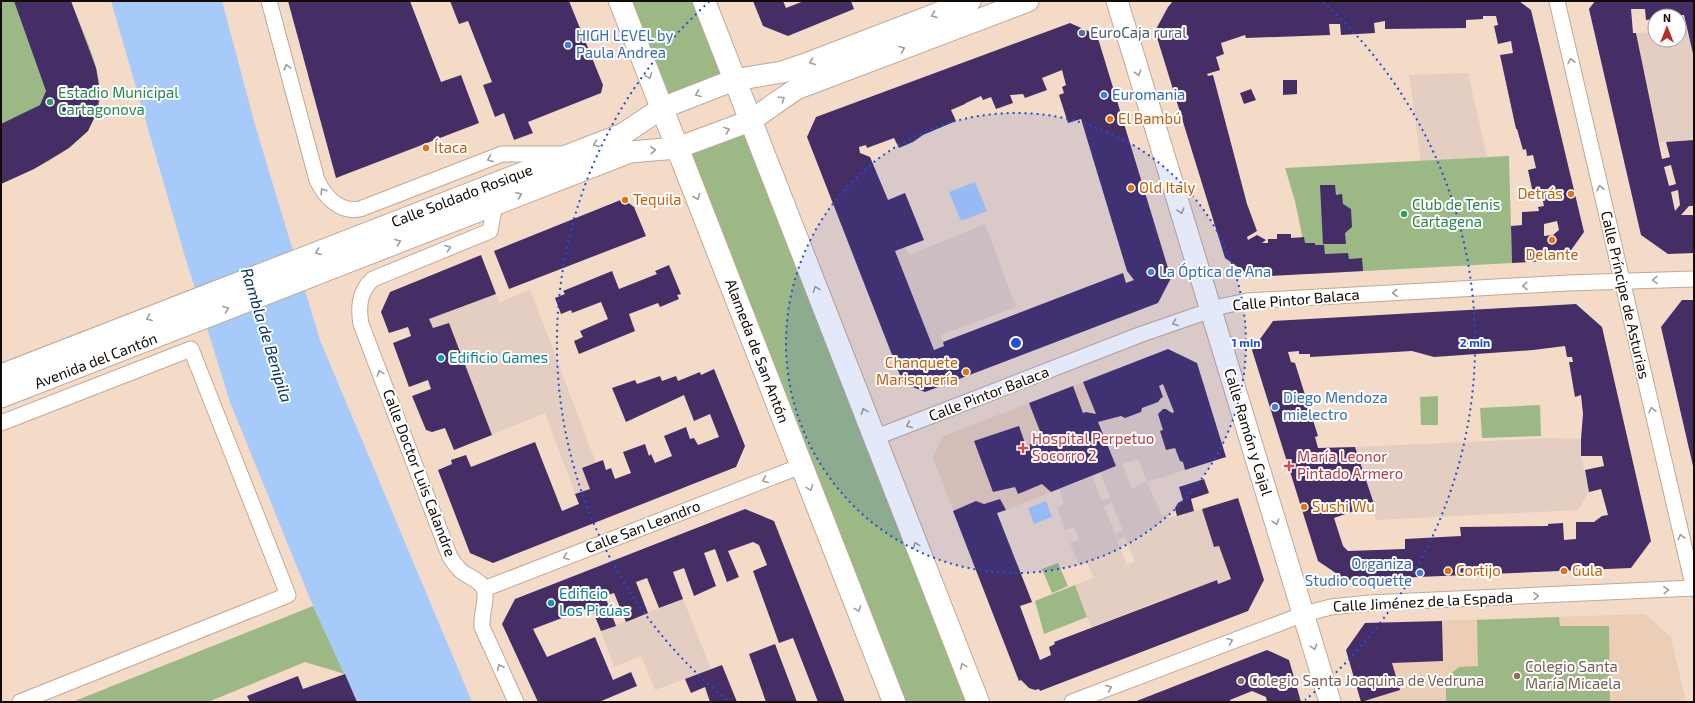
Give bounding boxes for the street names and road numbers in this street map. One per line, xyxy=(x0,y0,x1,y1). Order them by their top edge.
street label: Calle Soldado Rosique xyxy=(388,160,535,230)
street label: Calle Príncipe de Asturias xyxy=(1598,209,1654,381)
street label: Alameda de San Antón xyxy=(722,276,794,425)
street label: Calle Pintor Balaca xyxy=(1232,284,1360,314)
street label: Avenida del Cantón xyxy=(32,328,160,392)
street label: Calle Pintor Balaca xyxy=(926,362,1051,424)
street label: Calle Ramón y Cajal xyxy=(1220,366,1277,498)
street label: Calle Doctor Luis Calandre xyxy=(380,386,460,559)
street label: Calle San Leandro xyxy=(583,496,703,556)
street label: Calle Jiménez de la Espada xyxy=(1332,587,1513,615)

